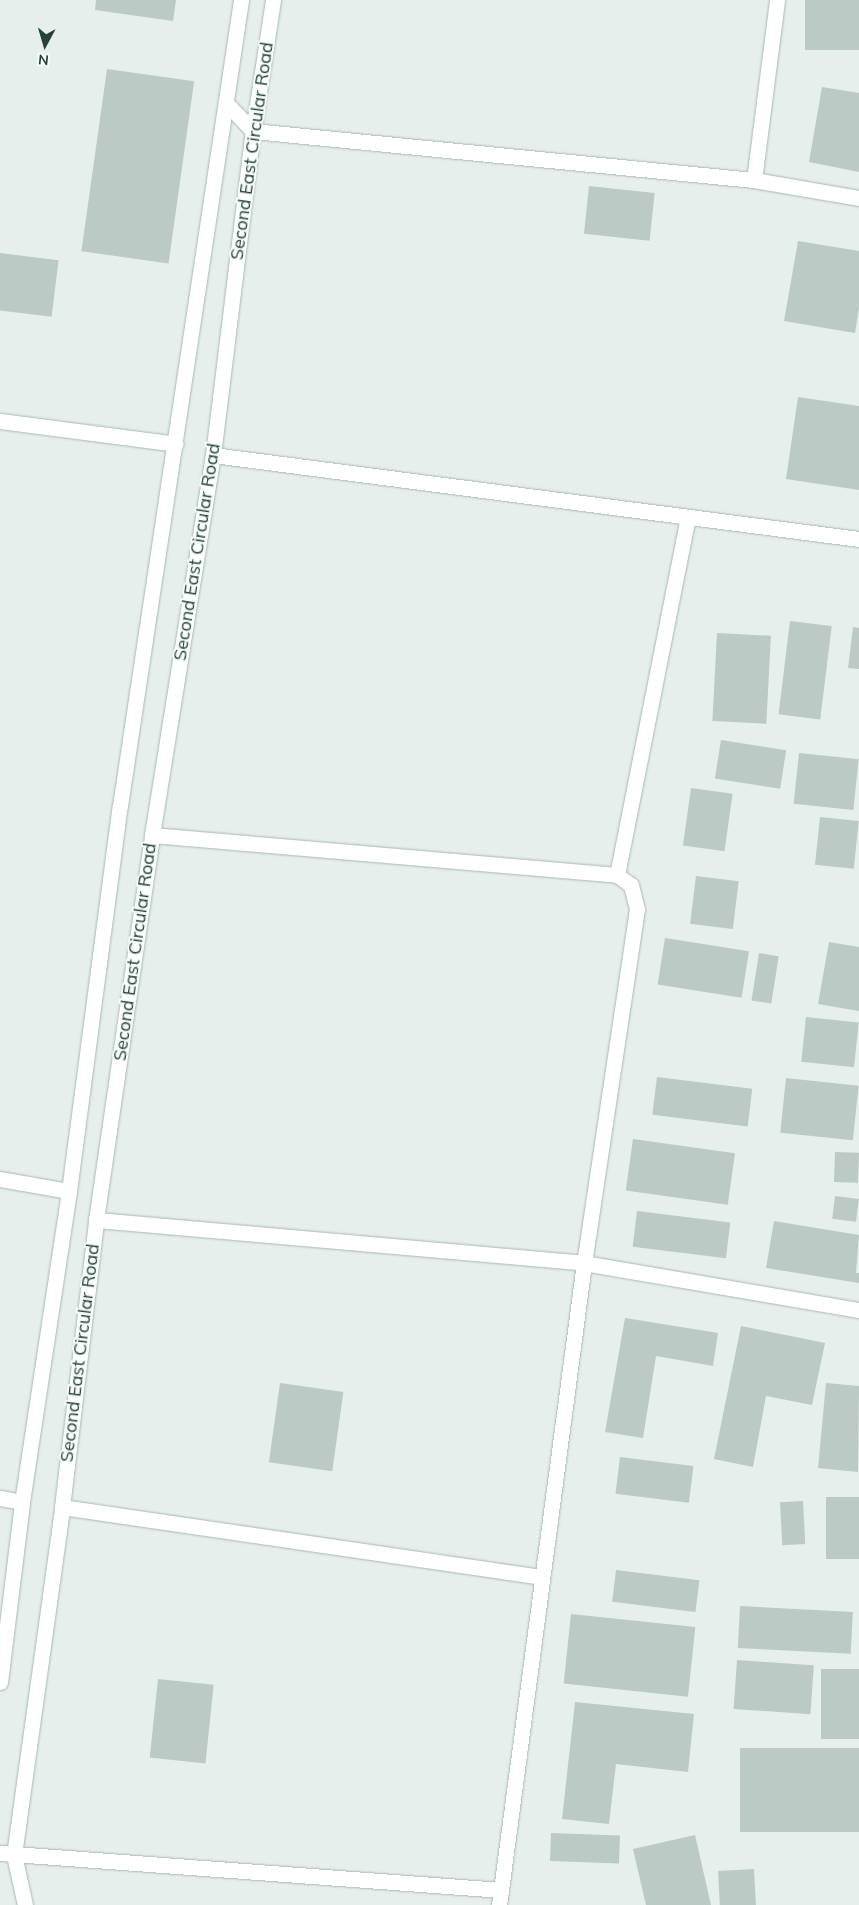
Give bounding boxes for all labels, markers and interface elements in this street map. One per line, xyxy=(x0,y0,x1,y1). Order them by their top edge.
north arrow xyxy=(20,20,70,70)
street label: Second East Circular Road xyxy=(226,41,278,261)
text: N xyxy=(37,50,50,69)
street label: Second East Circular Road xyxy=(169,442,225,662)
street label: Second East Circular Road xyxy=(109,842,161,1062)
street label: Second East Circular Road xyxy=(56,1243,104,1463)

